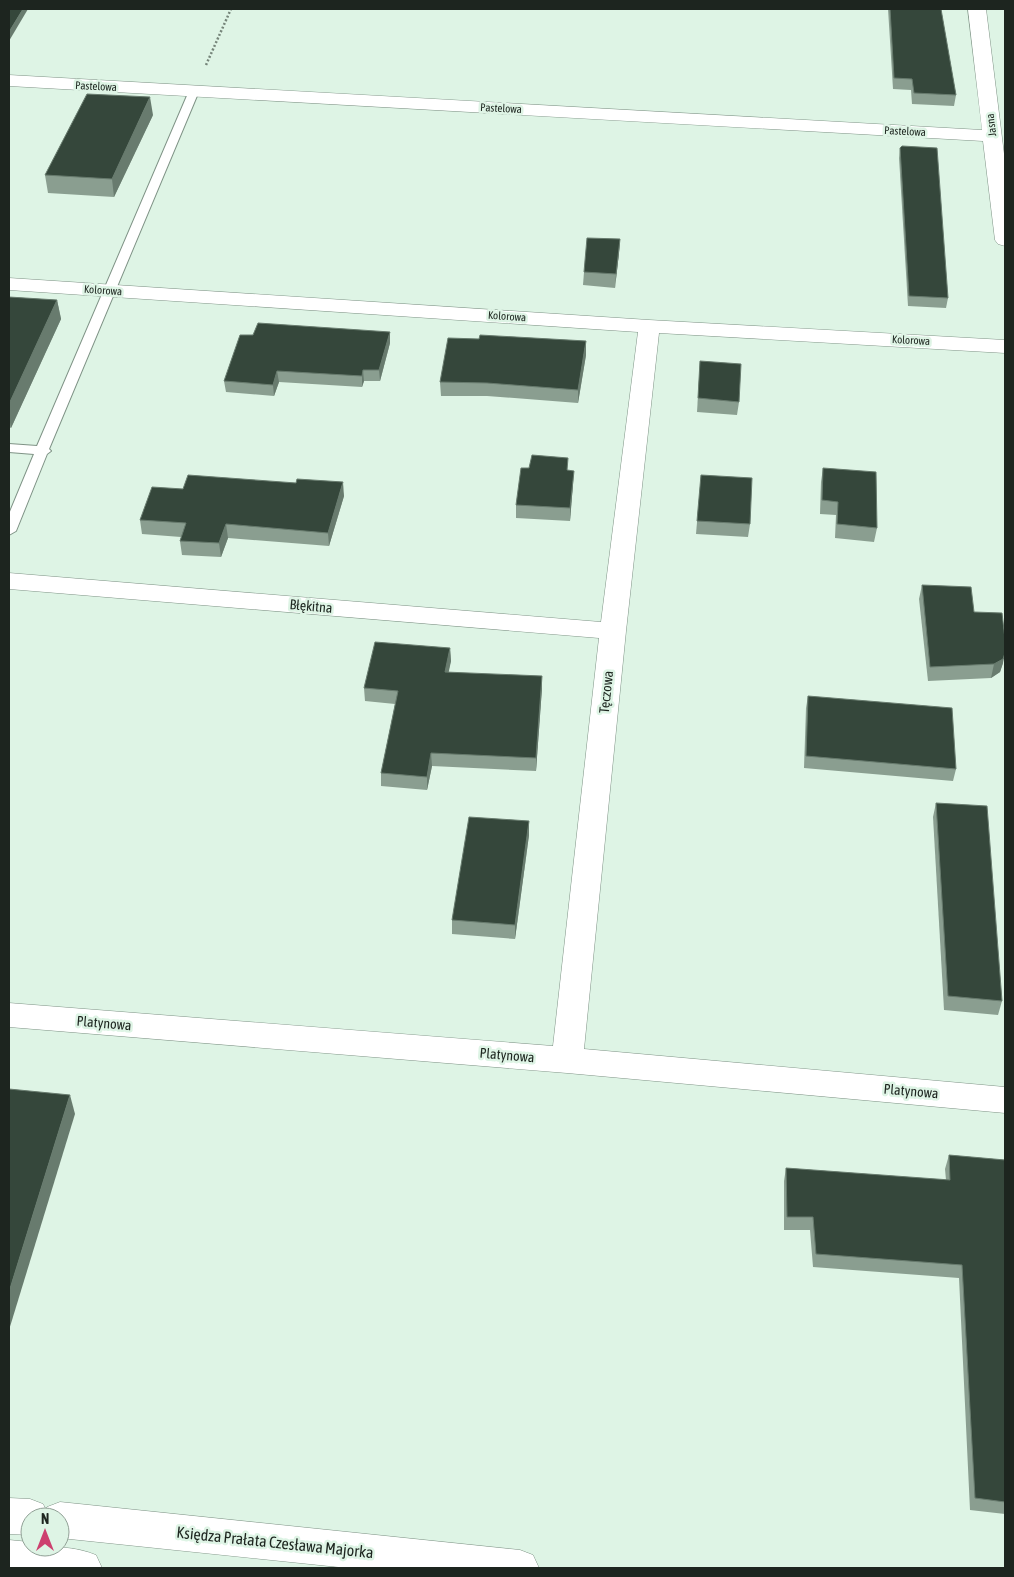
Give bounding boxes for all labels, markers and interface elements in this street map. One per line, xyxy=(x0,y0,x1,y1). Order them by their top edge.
street label: Pastelowa xyxy=(75,79,117,93)
street label: Pastelowa xyxy=(480,101,522,115)
street label: Jasna xyxy=(984,113,998,137)
street label: Pastelowa xyxy=(884,124,926,138)
street label: Kolorowa xyxy=(84,283,122,297)
street label: Kolorowa xyxy=(488,309,526,323)
street label: Kolorowa xyxy=(892,333,930,347)
street label: Błękitna xyxy=(289,596,333,616)
street label: Tęczowa xyxy=(596,670,616,714)
street label: Platynowa xyxy=(76,1013,132,1033)
street label: Platynowa xyxy=(479,1045,535,1065)
street label: Platynowa xyxy=(883,1081,939,1101)
north arrow xyxy=(20,1507,70,1557)
text: N xyxy=(41,1511,49,1527)
street label: Księdza Prałata Czesława Majorka xyxy=(176,1523,374,1562)

